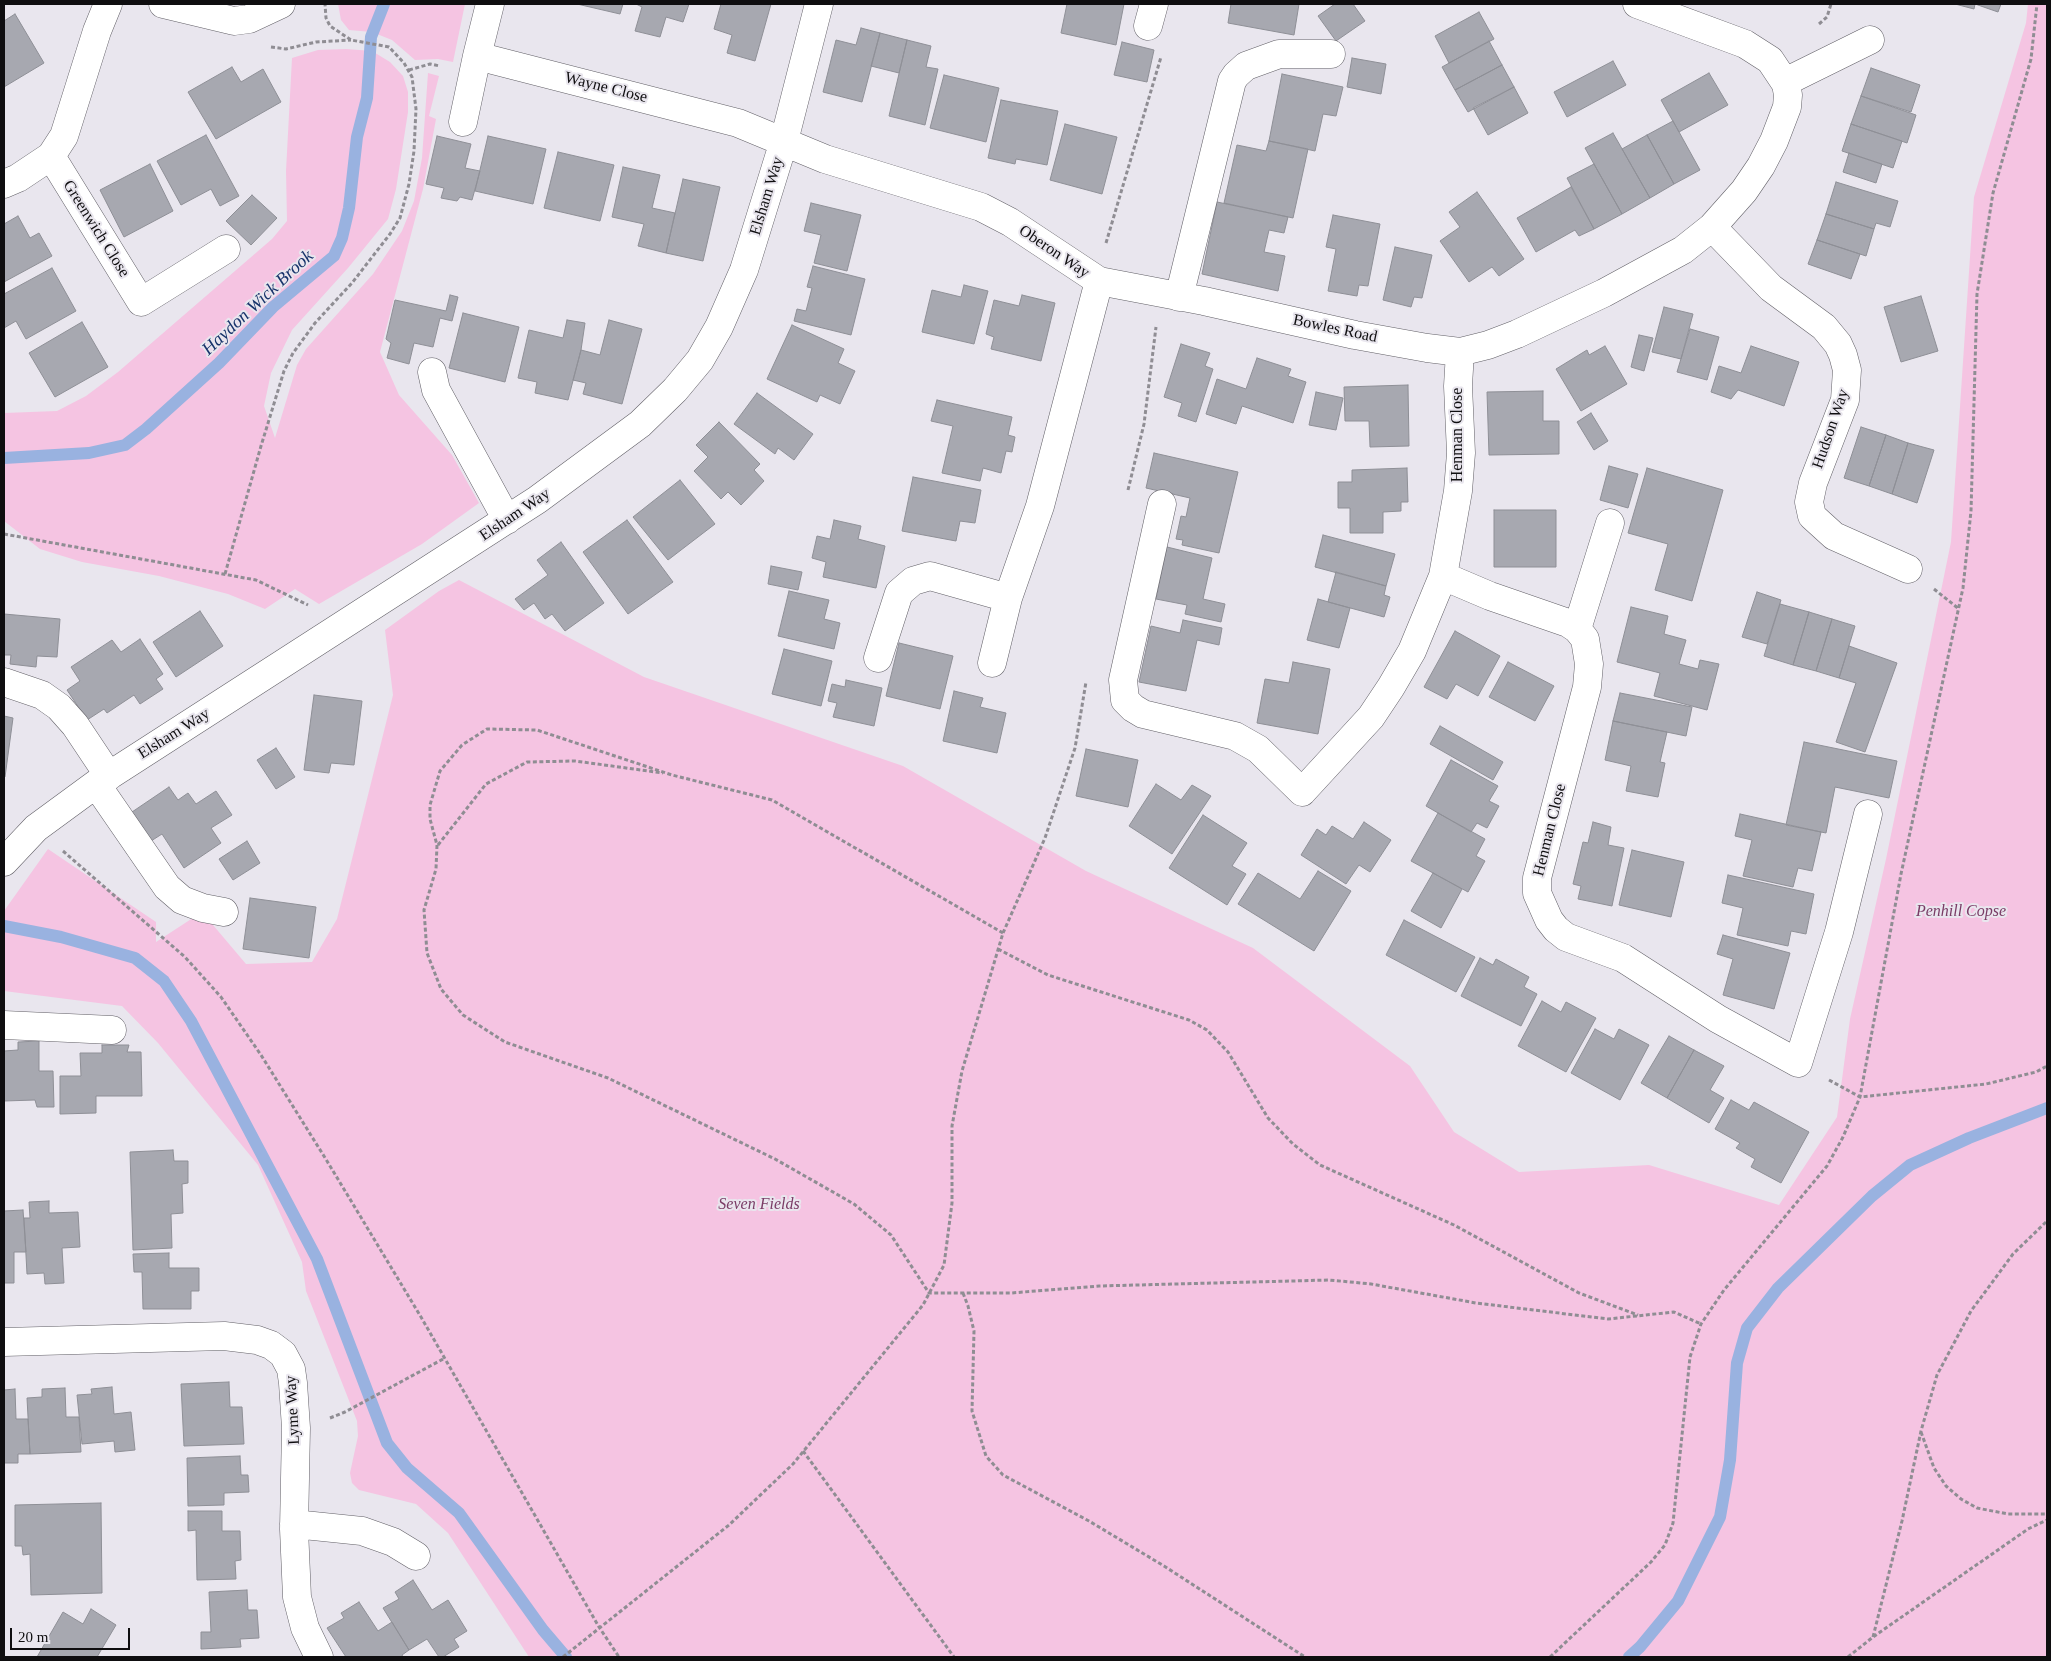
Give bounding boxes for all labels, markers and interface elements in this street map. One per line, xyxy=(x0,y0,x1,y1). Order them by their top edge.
street label: Wayne Close xyxy=(563,68,649,108)
street label: Elsham Way xyxy=(746,155,788,237)
street label: Greenwich Close xyxy=(59,177,133,281)
street label: Oberon Way xyxy=(1015,221,1093,283)
water label: Haydon Wick Brook xyxy=(198,246,318,360)
street label: Bowles Road xyxy=(1291,311,1379,347)
street label: Hudson Way xyxy=(1808,387,1854,471)
street label: Henman Close xyxy=(1448,388,1468,482)
street label: Elsham Way xyxy=(476,484,554,546)
street label: Elsham Way xyxy=(135,704,213,764)
street label: Henman Close xyxy=(1529,782,1571,878)
park label: Penhill Copse xyxy=(1916,902,2006,922)
park label: Seven Fields xyxy=(718,1195,800,1215)
street label: Lyme Way xyxy=(282,1375,304,1445)
scale bar xyxy=(12,1618,132,1650)
text: 20 m xyxy=(18,1629,48,1645)

